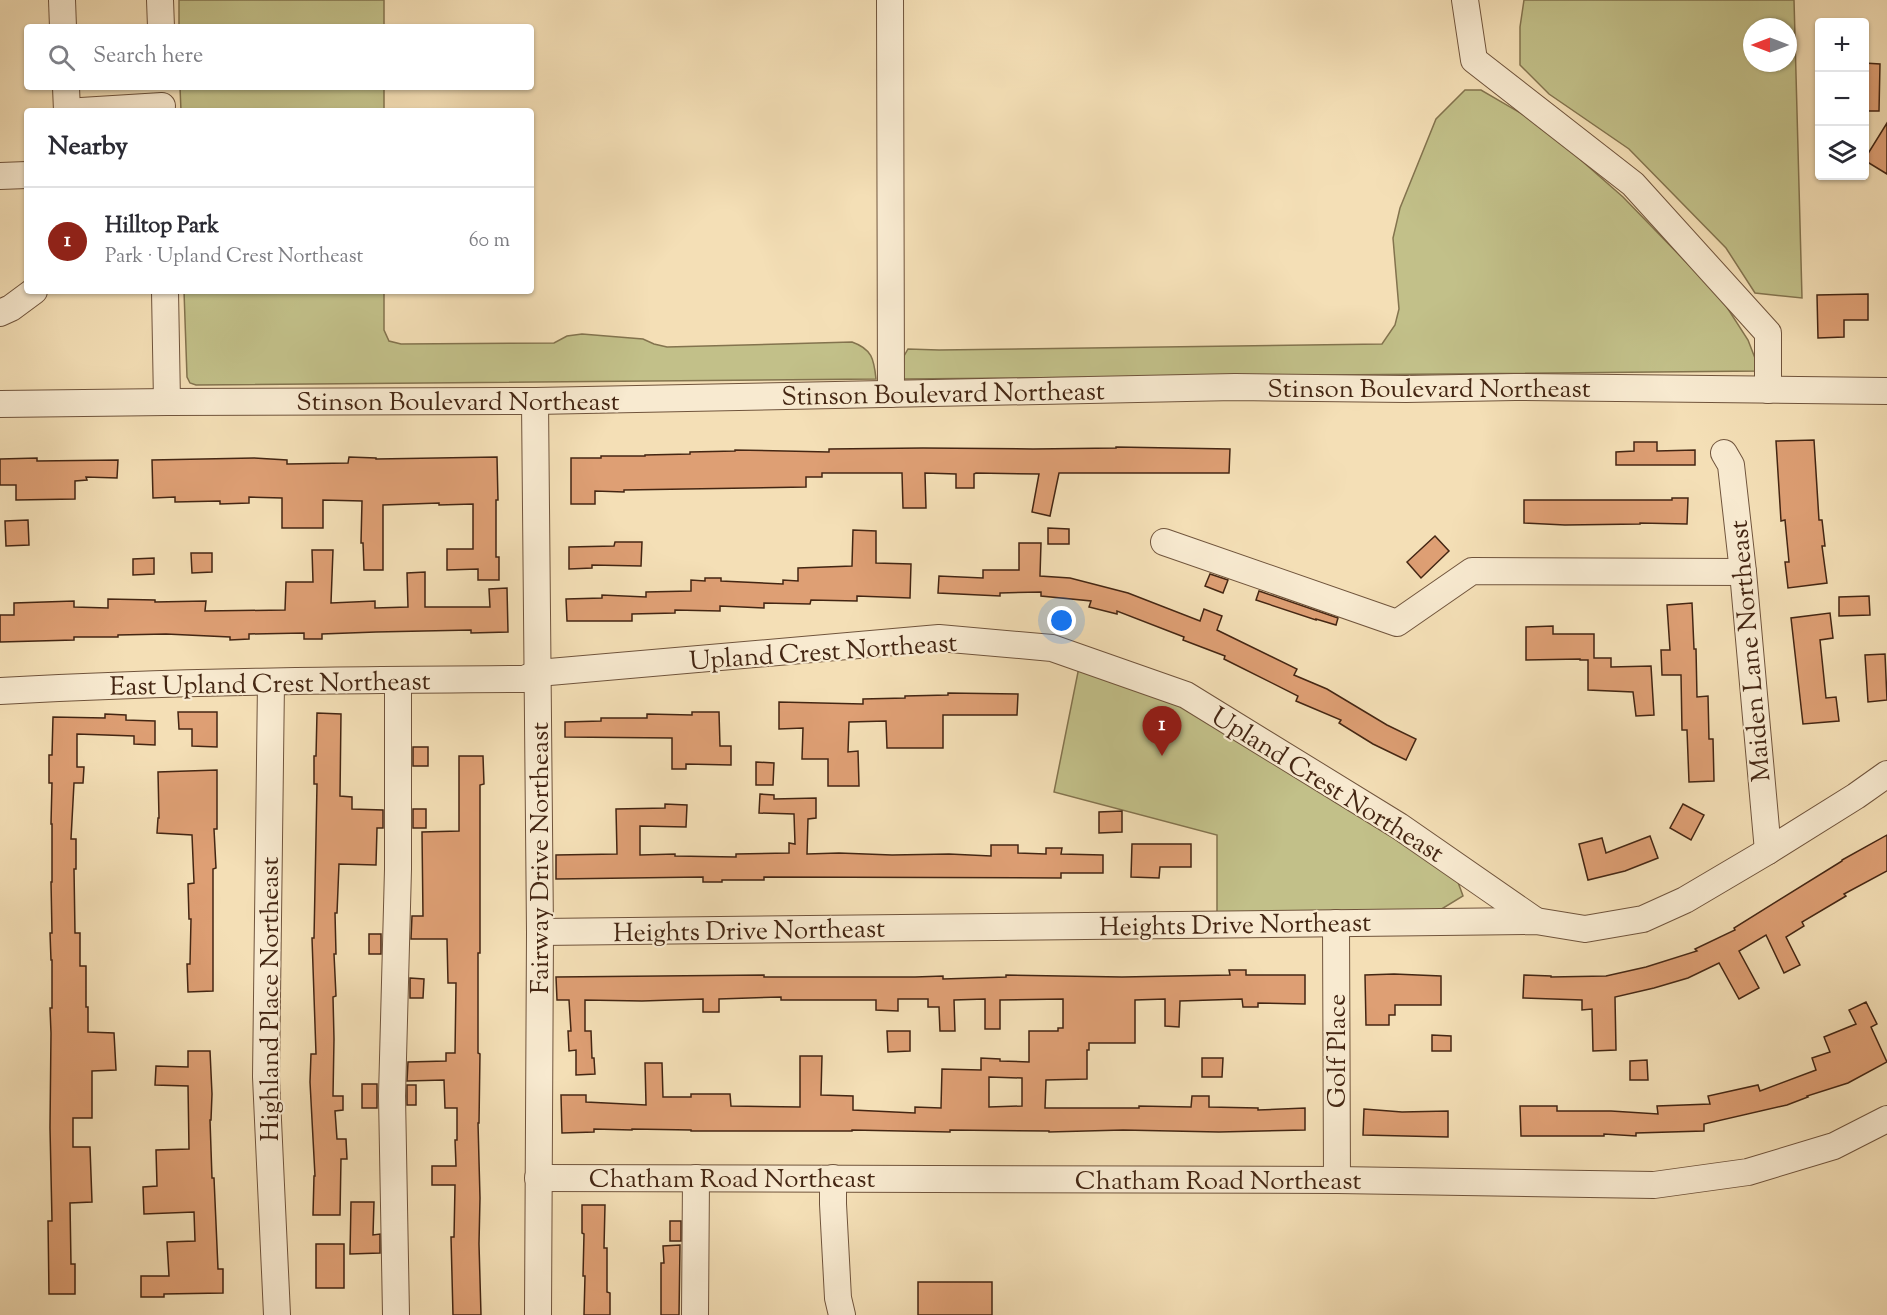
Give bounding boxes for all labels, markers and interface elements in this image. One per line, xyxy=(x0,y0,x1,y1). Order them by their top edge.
north arrow xyxy=(1743,18,1797,72)
map controls xyxy=(1815,18,1869,180)
button: + xyxy=(1815,18,1869,72)
search box xyxy=(24,24,534,90)
icon: search xyxy=(45,41,78,74)
text: Search here xyxy=(93,41,203,73)
button: − xyxy=(1815,72,1869,126)
button: layers xyxy=(1815,126,1869,180)
text: Nearby xyxy=(48,129,128,166)
text: Hilltop Park xyxy=(105,211,219,243)
text: 1 xyxy=(64,227,71,256)
text: 60 m xyxy=(469,227,510,256)
text: Park · Upland Crest Northeast xyxy=(105,243,363,272)
street label: Stinson Boulevard Northeast xyxy=(1267,372,1591,409)
street label: Stinson Boulevard Northeast xyxy=(781,374,1105,417)
street label: Stinson Boulevard Northeast xyxy=(296,385,620,422)
street label: Maiden Lane Northeast xyxy=(1722,518,1781,783)
your location xyxy=(1047,606,1076,635)
street label: Upland Crest Northeast xyxy=(688,626,959,681)
street label: East Upland Crest Northeast xyxy=(109,664,431,707)
street label: Upland Crest Northeast xyxy=(1203,699,1450,873)
pin: 1 xyxy=(1142,706,1182,756)
street label: Fairway Drive Northeast xyxy=(523,722,560,994)
street label: Highland Place Northeast xyxy=(253,857,290,1141)
street label: Heights Drive Northeast xyxy=(1099,906,1371,947)
street label: Heights Drive Northeast xyxy=(613,912,885,953)
street label: Golf Place xyxy=(1320,994,1357,1108)
street label: Chatham Road Northeast xyxy=(589,1162,875,1199)
street label: Chatham Road Northeast xyxy=(1075,1164,1361,1201)

